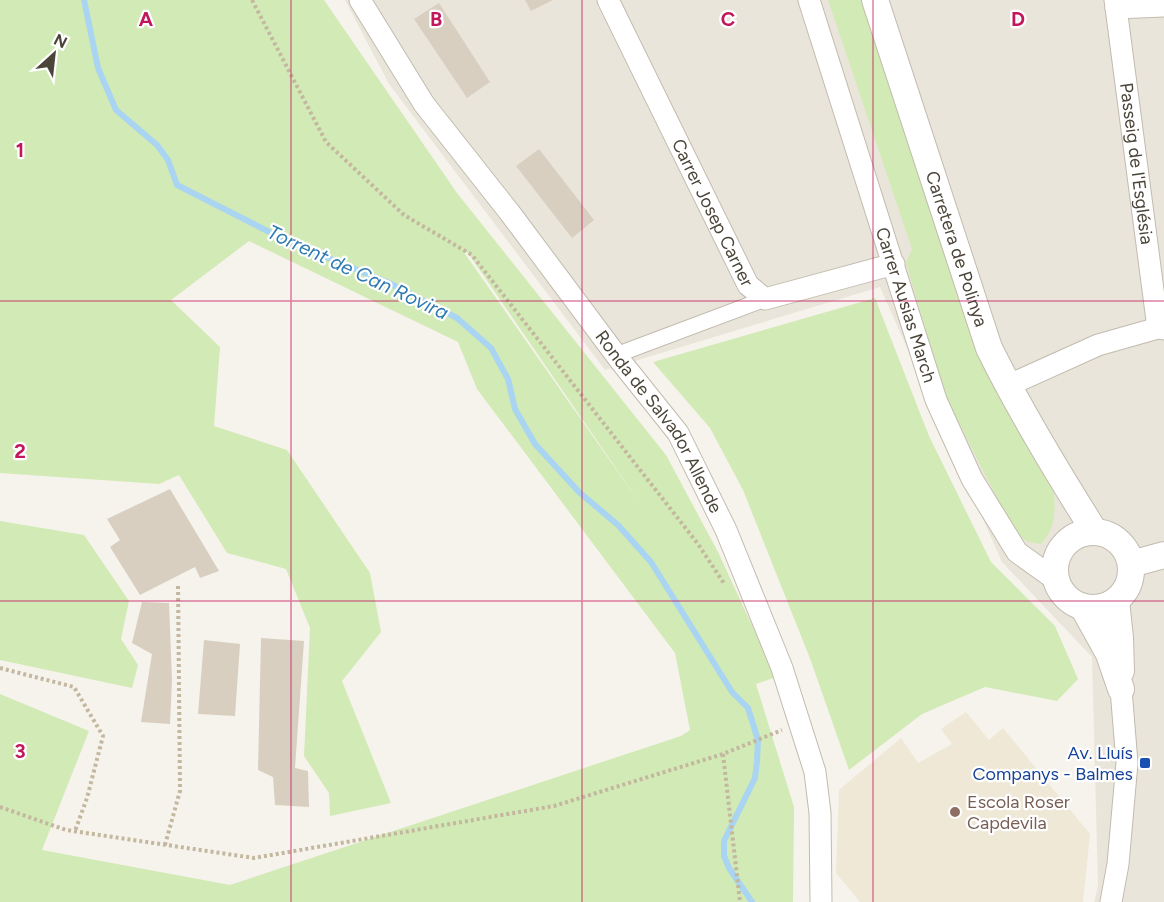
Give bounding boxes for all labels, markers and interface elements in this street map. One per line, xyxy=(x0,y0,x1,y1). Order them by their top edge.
text: A xyxy=(139,7,154,31)
text: B xyxy=(430,7,442,31)
text: C xyxy=(721,7,735,31)
text: D xyxy=(1011,7,1025,31)
north arrow xyxy=(24,24,84,84)
text: N xyxy=(51,30,70,52)
street label: Passeig de l'Església xyxy=(1115,81,1158,246)
street label: Carrer Josep Carner xyxy=(667,135,758,290)
text: 1 xyxy=(16,138,24,162)
street label: Carretera de Polinya xyxy=(921,168,992,330)
water label: Torrent de Can Rovira xyxy=(264,219,453,325)
street label: Carrer Ausias March xyxy=(871,225,941,385)
street label: Ronda de Salvador Allende xyxy=(591,326,727,517)
text: 2 xyxy=(14,439,26,463)
text: 3 xyxy=(14,739,26,763)
place label: Av. Lluís Companys - Balmes xyxy=(973,742,1133,785)
marker: Av. Lluís Companys - Balmes xyxy=(1138,756,1152,770)
place label: Escola Roser Capdevila xyxy=(967,791,1070,834)
marker: Escola Roser Capdevila xyxy=(948,805,962,819)

